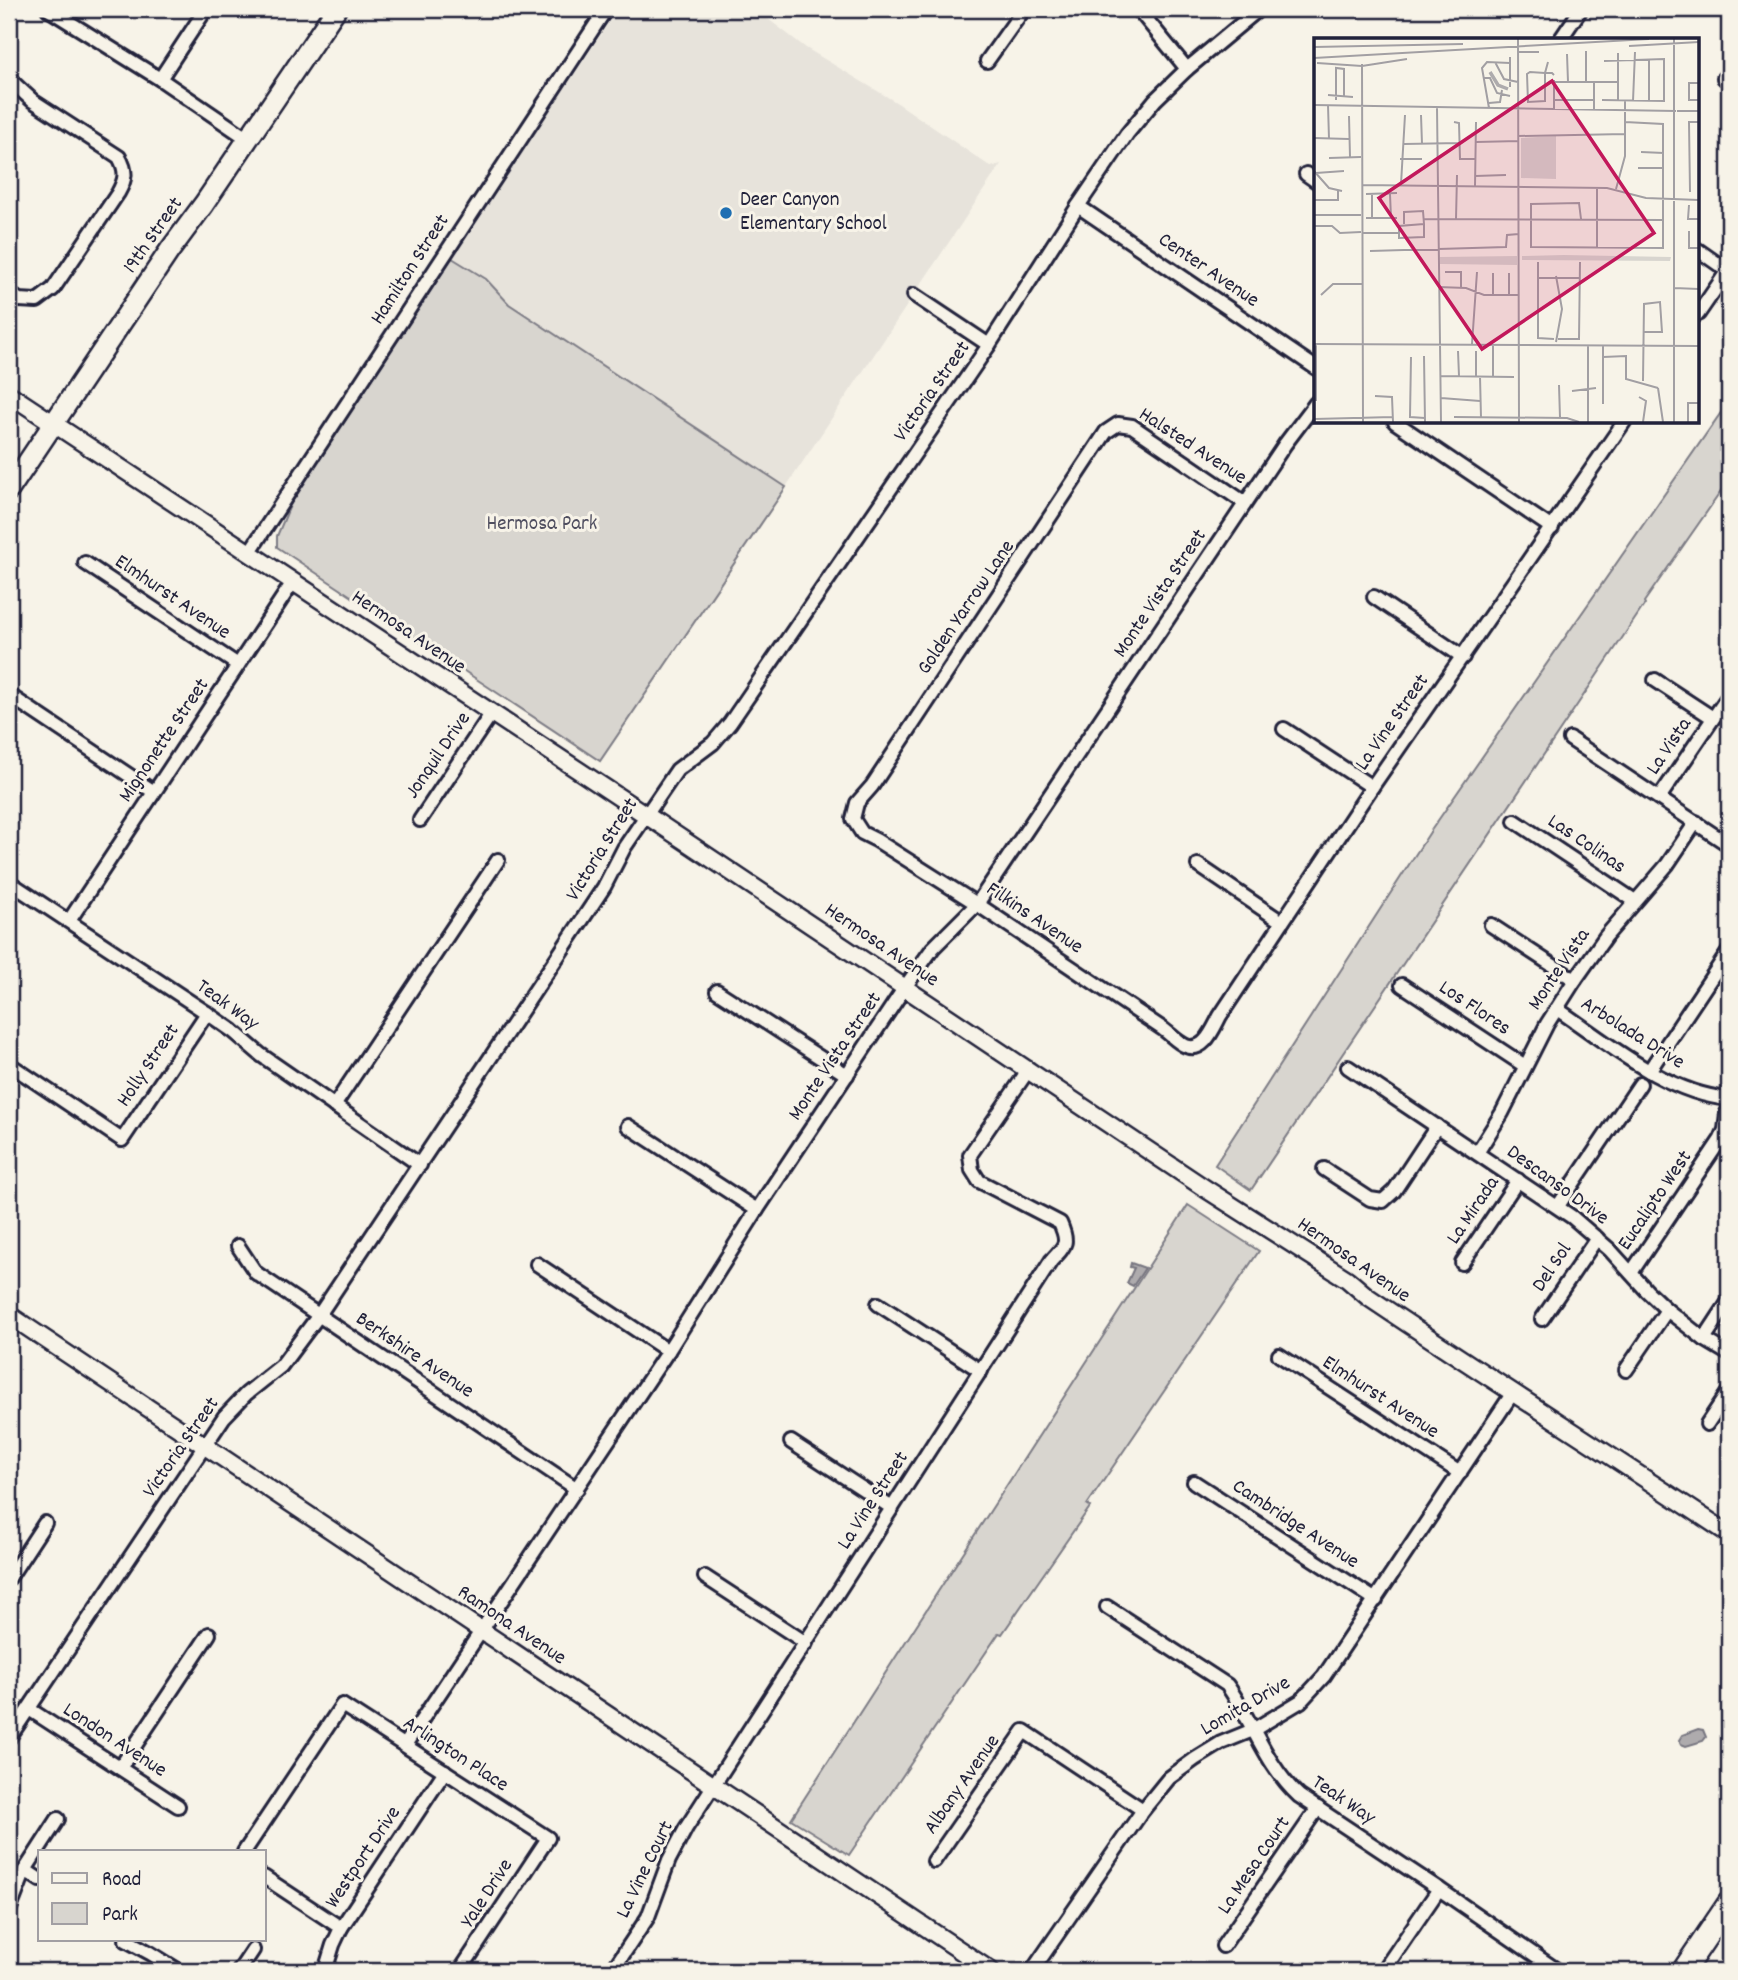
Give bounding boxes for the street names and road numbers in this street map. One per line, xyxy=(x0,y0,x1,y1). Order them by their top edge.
street label: 19th Street xyxy=(117,191,191,280)
street label: Hamilton Street xyxy=(364,209,458,331)
street label: Center Avenue xyxy=(1151,226,1265,316)
street label: Victoria Street xyxy=(887,335,979,448)
street label: Halsted Avenue xyxy=(1132,401,1252,493)
street label: Monte Vista Street xyxy=(1107,523,1215,664)
street label: Golden Yarrow Lane xyxy=(911,535,1023,681)
street label: Elmhurst Avenue xyxy=(108,548,236,648)
street label: Hermosa Avenue xyxy=(345,584,471,682)
street label: La Vine Street xyxy=(1349,668,1438,777)
street label: Mignonette Street xyxy=(112,673,218,809)
street label: Jonquil Drive xyxy=(399,706,479,806)
street label: La Vista xyxy=(1640,711,1701,782)
street label: Victoria Street xyxy=(559,792,647,907)
street label: Las Colinas xyxy=(1541,808,1631,882)
street label: Filkins Avenue xyxy=(979,875,1089,963)
street label: Hermosa Avenue xyxy=(818,897,944,995)
street label: Monte Vista xyxy=(1521,922,1599,1017)
street label: Teak Way xyxy=(189,973,265,1039)
street label: Los Flores xyxy=(1432,974,1516,1044)
street label: Monte Vista Street xyxy=(782,986,890,1127)
street label: Arbolada Drive xyxy=(1574,990,1690,1078)
street label: Holly Street xyxy=(110,1018,188,1114)
street label: Descanso Drive xyxy=(1499,1138,1615,1234)
street label: Eucalipto West xyxy=(1611,1145,1701,1257)
street label: La Mirada xyxy=(1440,1170,1509,1251)
street label: Hermosa Avenue xyxy=(1290,1211,1416,1311)
street label: Del Sol xyxy=(1526,1237,1580,1299)
street label: Berkshire Avenue xyxy=(349,1305,479,1407)
street label: Elmhurst Avenue xyxy=(1316,1349,1444,1447)
street label: Victoria Street xyxy=(136,1391,228,1504)
street label: La Vine Street xyxy=(831,1446,917,1556)
street label: Cambridge Avenue xyxy=(1226,1473,1364,1577)
street label: Ramona Avenue xyxy=(451,1578,571,1674)
street label: Lomita Drive xyxy=(1196,1669,1296,1745)
street label: London Avenue xyxy=(56,1696,172,1786)
street label: Arlington Place xyxy=(396,1710,514,1800)
street label: Albany Avenue xyxy=(917,1729,1009,1841)
street label: Teak Way xyxy=(1305,1769,1381,1834)
street label: Westport Drive xyxy=(319,1801,409,1915)
street label: La Mesa Court xyxy=(1211,1811,1299,1921)
street label: La Vine Court xyxy=(609,1816,683,1924)
street label: Yale Drive xyxy=(454,1854,522,1934)

